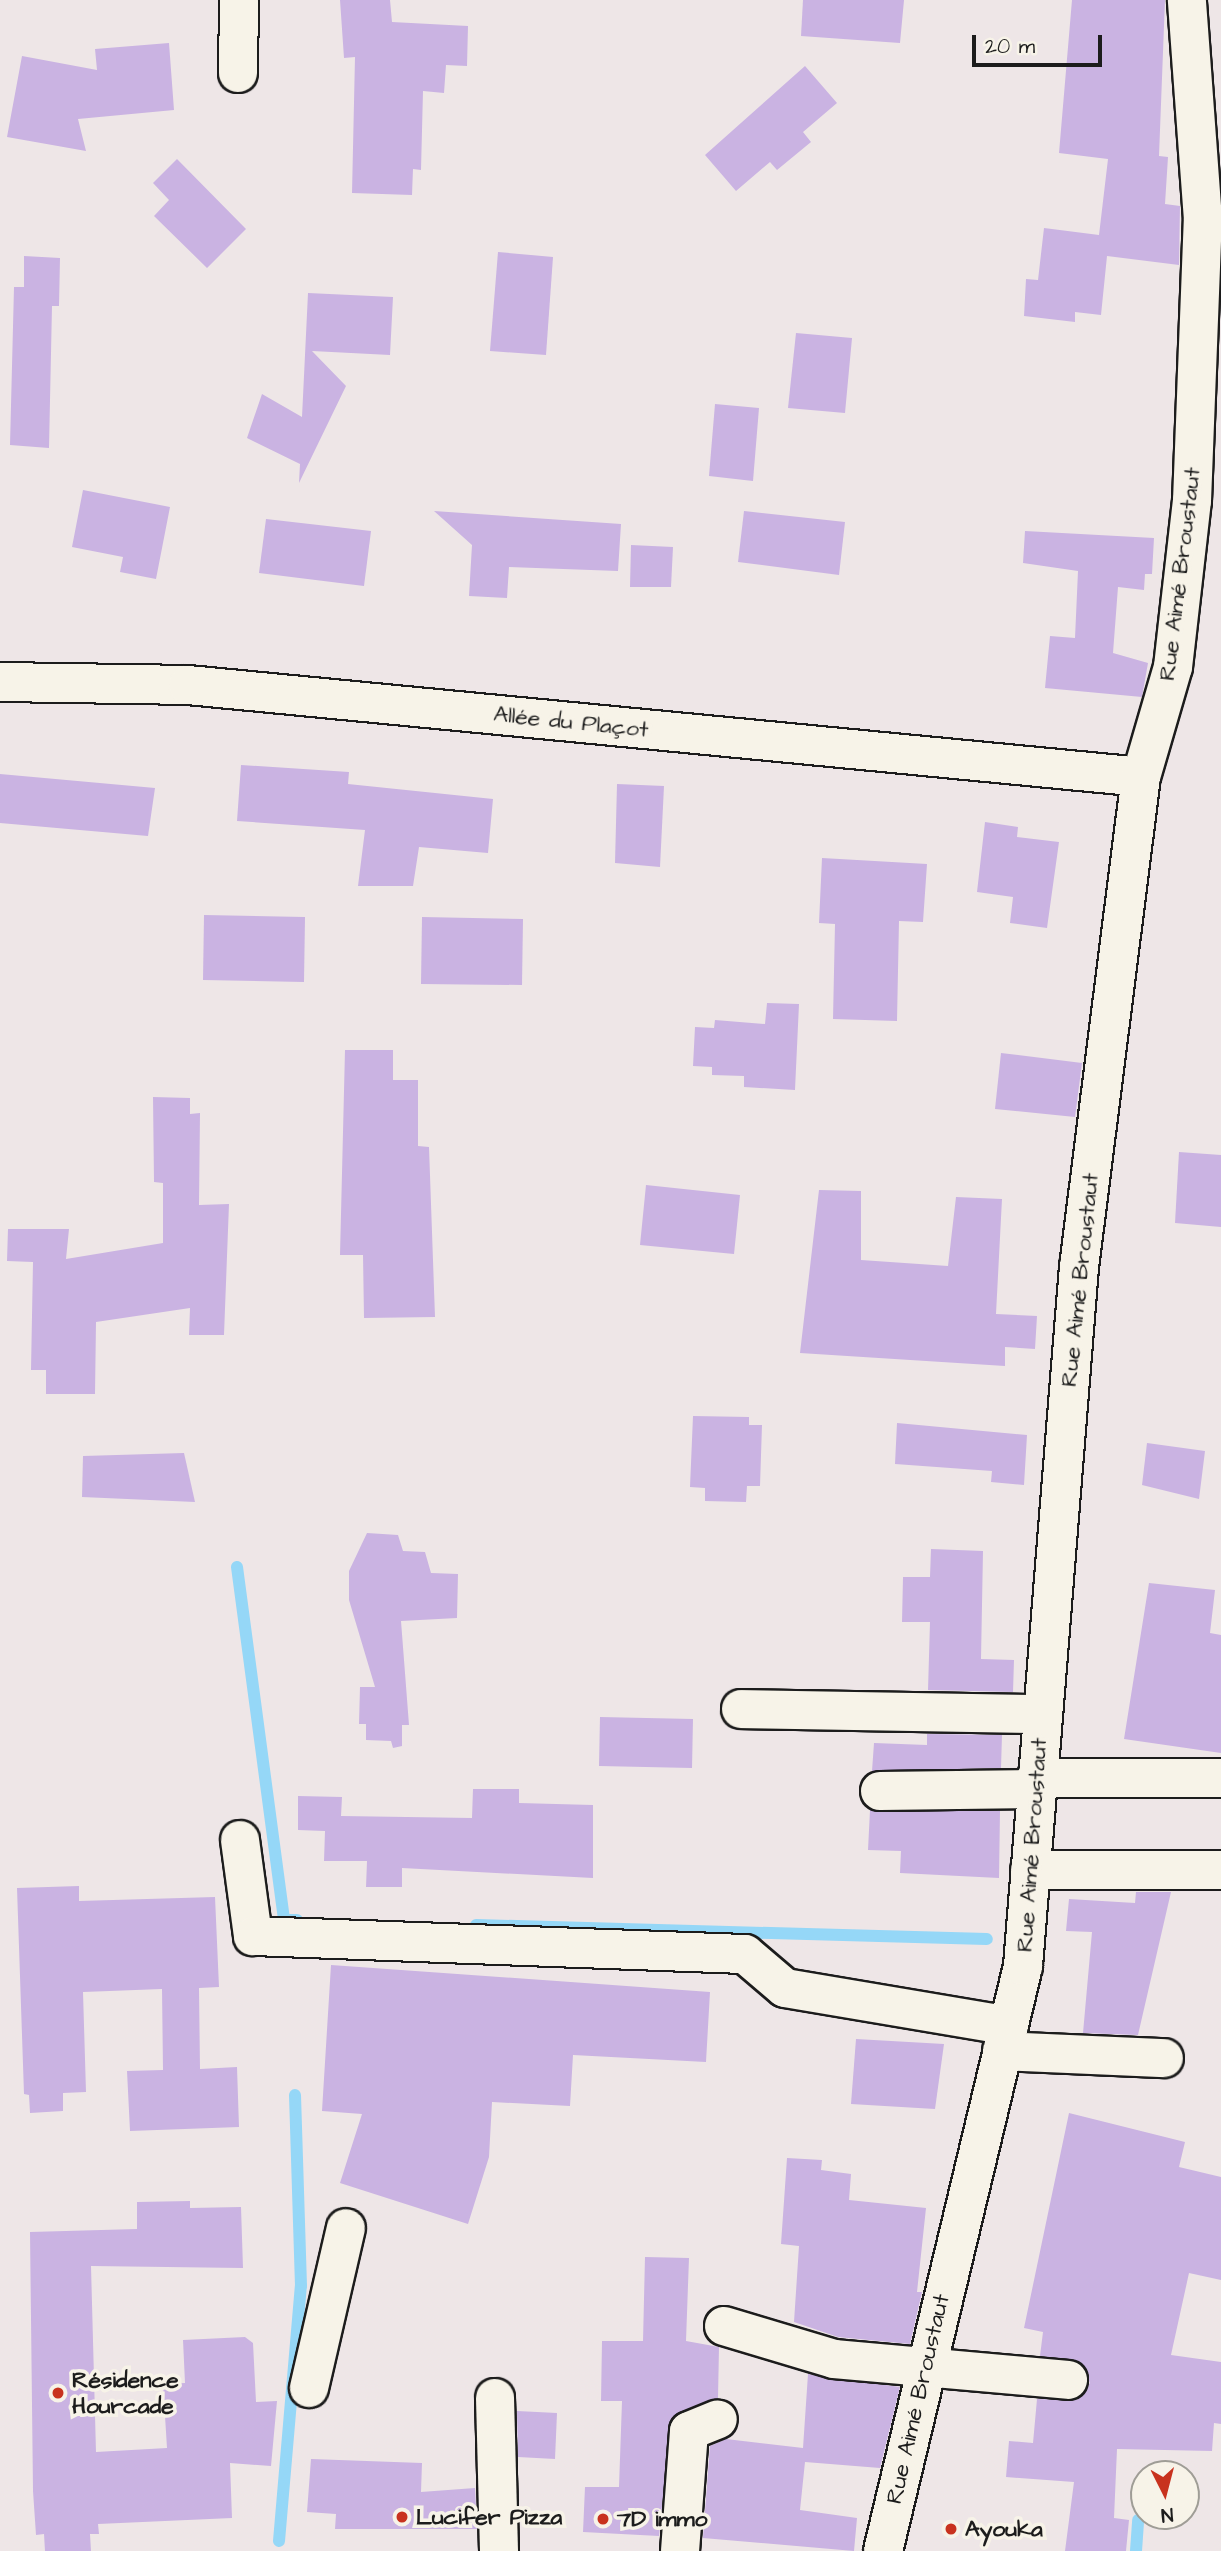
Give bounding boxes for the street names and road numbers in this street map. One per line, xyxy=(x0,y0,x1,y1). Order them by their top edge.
street label: Rue Aimé Broustaut xyxy=(1153,466,1207,682)
street label: Allée du Plaçot xyxy=(492,700,650,744)
street label: Rue Aimé Broustaut xyxy=(1055,1172,1105,1388)
street label: Rue Aimé Broustaut xyxy=(1011,1737,1053,1953)
street label: Rue Aimé Broustaut xyxy=(880,2291,956,2507)

